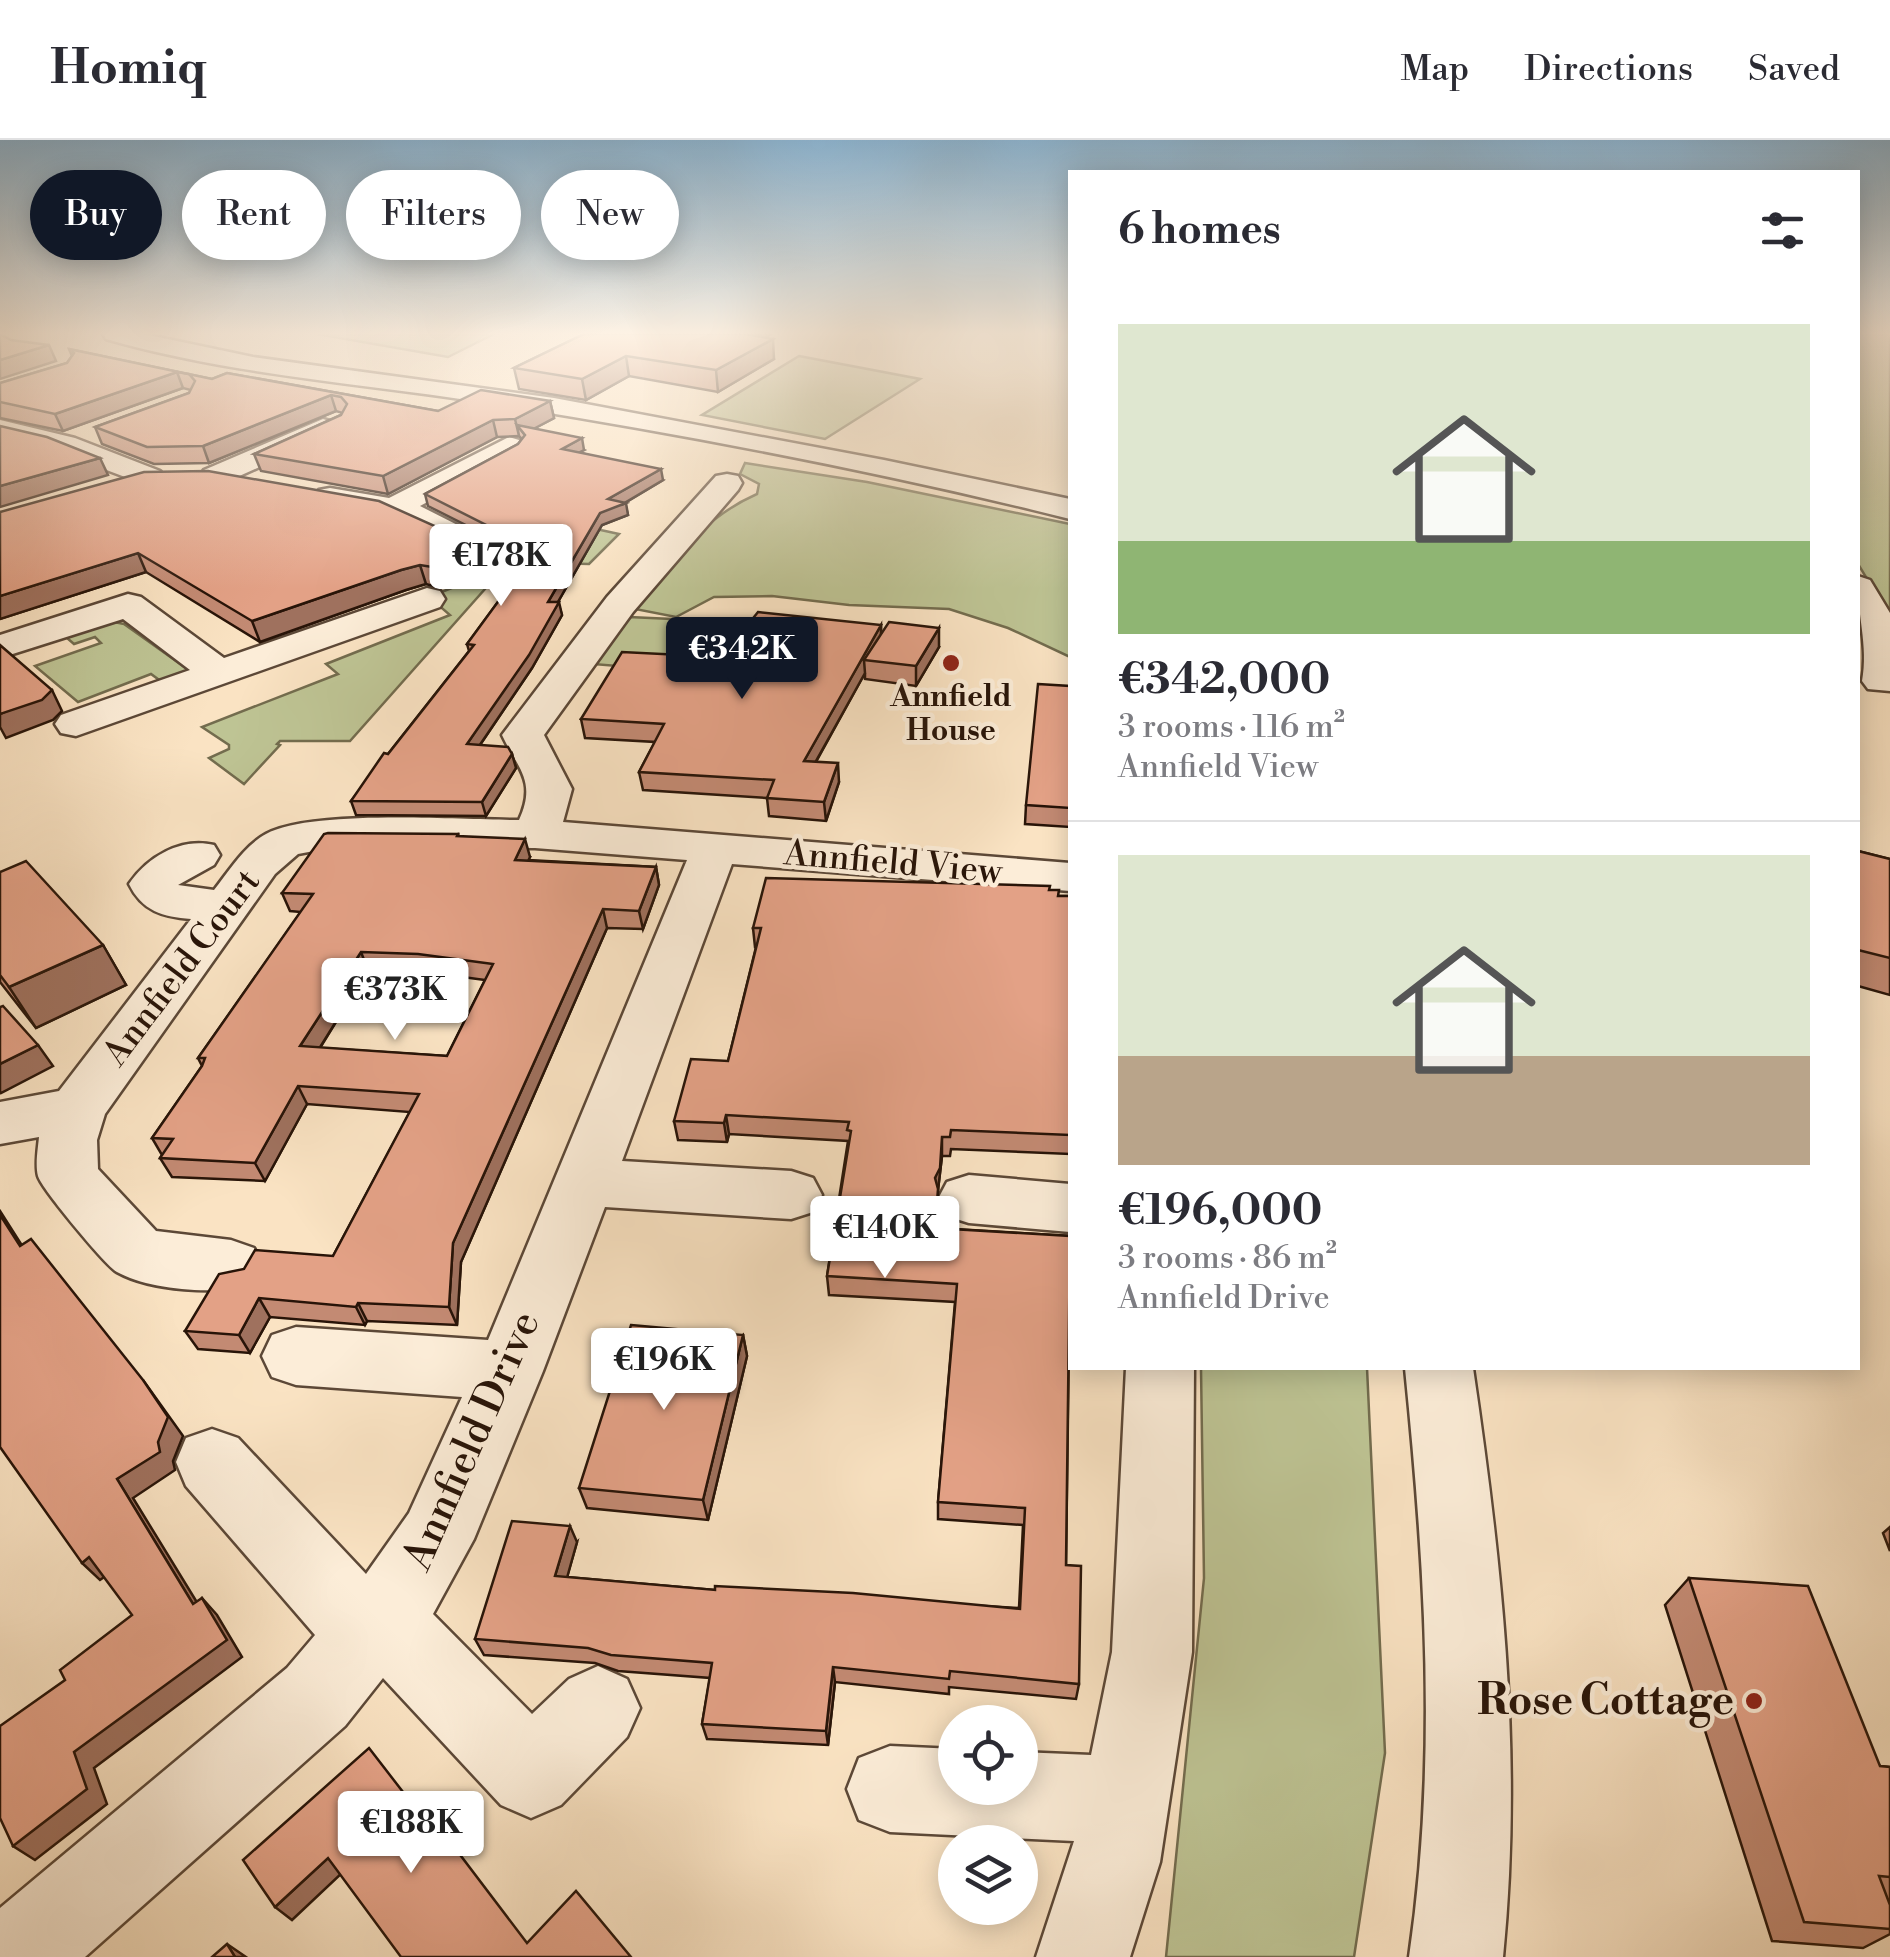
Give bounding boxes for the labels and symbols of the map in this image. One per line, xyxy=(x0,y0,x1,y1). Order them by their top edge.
pin: €178K xyxy=(431,524,571,609)
pin: €342K xyxy=(672,617,812,702)
marker: Annfield House xyxy=(940,652,962,674)
place label: Annfield House xyxy=(889,678,1012,750)
street label: Annfield View xyxy=(781,832,1005,894)
street label: Annfield Court xyxy=(94,861,270,1075)
pin: €373K xyxy=(325,958,465,1043)
pin: €140K xyxy=(815,1196,955,1281)
street label: Annfield Drive xyxy=(391,1303,553,1580)
pin: €196K xyxy=(594,1328,734,1413)
place label: Rose Cottage xyxy=(1477,1675,1734,1728)
marker: Rose Cottage xyxy=(1743,1690,1765,1712)
pin: €188K xyxy=(341,1791,481,1876)

